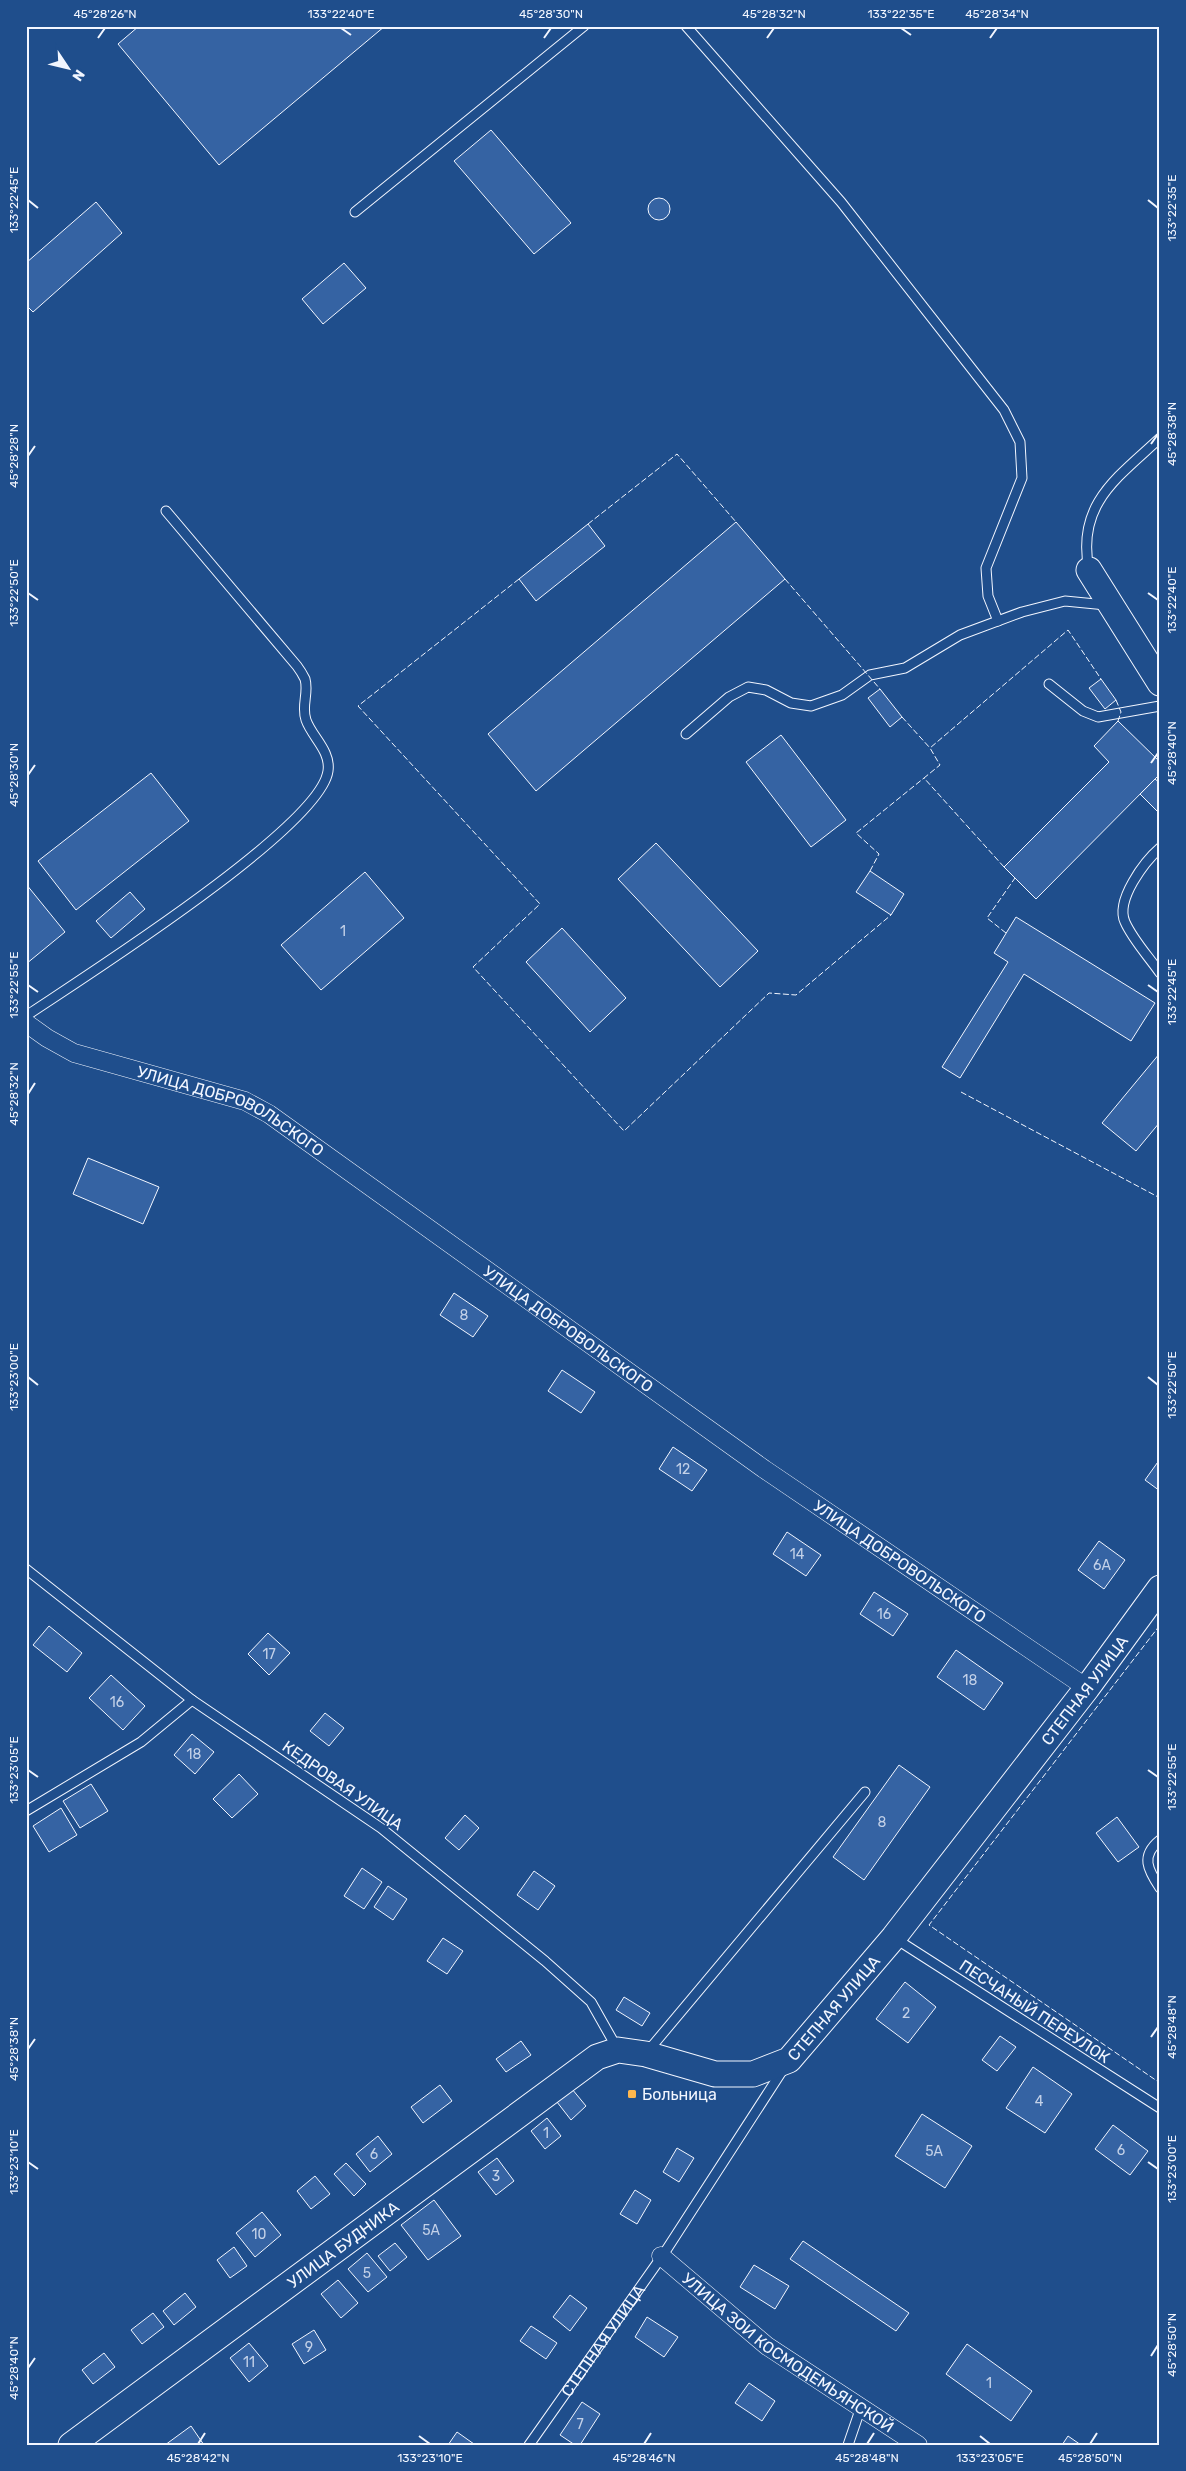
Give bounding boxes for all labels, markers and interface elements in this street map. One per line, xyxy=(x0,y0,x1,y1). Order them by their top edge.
text: 45°28'26"N xyxy=(73,7,137,21)
text: 133°22'40"E xyxy=(307,7,375,21)
text: 45°28'30"N xyxy=(519,7,583,21)
text: 45°28'32"N xyxy=(742,7,806,21)
text: 133°22'35"E xyxy=(867,7,935,21)
text: 45°28'34"N xyxy=(965,7,1029,21)
north arrow xyxy=(42,42,92,92)
text: N xyxy=(68,66,88,84)
text: 133°22'45"E xyxy=(7,167,21,233)
text: 133°22'35"E xyxy=(1165,174,1179,242)
text: 45°28'38"N xyxy=(1165,402,1179,466)
text: 45°28'28"N xyxy=(7,424,21,488)
text: 133°22'50"E xyxy=(7,559,21,627)
text: 133°22'40"E xyxy=(1165,566,1179,634)
text: 45°28'40"N xyxy=(1165,721,1179,785)
text: 45°28'30"N xyxy=(7,743,21,807)
house number: 1 xyxy=(340,923,346,940)
text: 133°22'55"E xyxy=(7,952,21,1018)
text: 133°22'45"E xyxy=(1165,959,1179,1025)
text: 45°28'32"N xyxy=(7,1062,21,1126)
street label: УЛИЦА ДОБРОВОЛЬСКОГО xyxy=(135,1062,328,1160)
street label: УЛИЦА ДОБРОВОЛЬСКОГО xyxy=(479,1262,657,1396)
house number: 8 xyxy=(460,1307,469,1324)
text: 133°23'00"E xyxy=(7,1343,21,1411)
text: 133°22'50"E xyxy=(1165,1351,1179,1419)
house number: 12 xyxy=(676,1461,690,1478)
street label: УЛИЦА ДОБРОВОЛЬСКОГО xyxy=(810,1496,990,1627)
house number: 14 xyxy=(790,1546,805,1563)
house number: 6А xyxy=(1093,1557,1112,1574)
house number: 16 xyxy=(877,1606,891,1623)
street label: СТЕПНАЯ УЛИЦА xyxy=(1037,1632,1132,1749)
house number: 17 xyxy=(262,1646,276,1663)
house number: 18 xyxy=(963,1672,978,1689)
house number: 16 xyxy=(110,1694,124,1711)
text: 133°23'05"E xyxy=(7,1736,21,1804)
street label: КЕДРОВАЯ УЛИЦА xyxy=(279,1737,407,1834)
text: 133°22'55"E xyxy=(1165,1744,1179,1810)
house number: 18 xyxy=(187,1746,202,1763)
house number: 8 xyxy=(878,1814,887,1831)
street label: СТЕПНАЯ УЛИЦА xyxy=(784,1952,884,2065)
street label: ПЕСЧАНЫЙ ПЕРЕУЛОК xyxy=(956,1956,1114,2067)
text: 45°28'48"N xyxy=(1165,1995,1179,2059)
house number: 2 xyxy=(902,2005,910,2022)
text: 45°28'38"N xyxy=(7,2017,21,2081)
place label: Больница xyxy=(642,2085,717,2104)
marker: Больница xyxy=(626,2088,638,2100)
house number: 4 xyxy=(1035,2093,1044,2110)
house number: 1 xyxy=(543,2125,549,2142)
text: 133°23'10"E xyxy=(7,2129,21,2195)
text: 133°23'00"E xyxy=(1165,2135,1179,2203)
house number: 6 xyxy=(1117,2142,1125,2159)
house number: 5А xyxy=(925,2143,943,2160)
house number: 6 xyxy=(370,2146,378,2163)
house number: 3 xyxy=(492,2168,500,2185)
street label: УЛИЦА БУДНИКА xyxy=(284,2197,403,2292)
house number: 5А xyxy=(422,2222,440,2239)
house number: 10 xyxy=(252,2226,267,2243)
house number: 5 xyxy=(363,2265,371,2282)
street label: УЛИЦА ЗОИ КОСМОДЕМЬЯНСКОЙ xyxy=(678,2269,897,2437)
street label: СТЕПНАЯ УЛИЦА xyxy=(557,2281,649,2400)
text: 45°28'50"N xyxy=(1165,2313,1179,2377)
text: 45°28'40"N xyxy=(7,2336,21,2400)
house number: 9 xyxy=(305,2339,313,2356)
house number: 11 xyxy=(243,2354,255,2371)
house number: 1 xyxy=(986,2375,992,2392)
house number: 7 xyxy=(576,2416,584,2433)
text: 45°28'42"N xyxy=(166,2451,230,2465)
text: 133°23'10"E xyxy=(397,2451,463,2465)
text: 45°28'46"N xyxy=(613,2451,676,2465)
text: 45°28'48"N xyxy=(835,2451,899,2465)
text: 133°23'05"E xyxy=(956,2451,1024,2465)
text: 45°28'50"N xyxy=(1058,2451,1122,2465)

